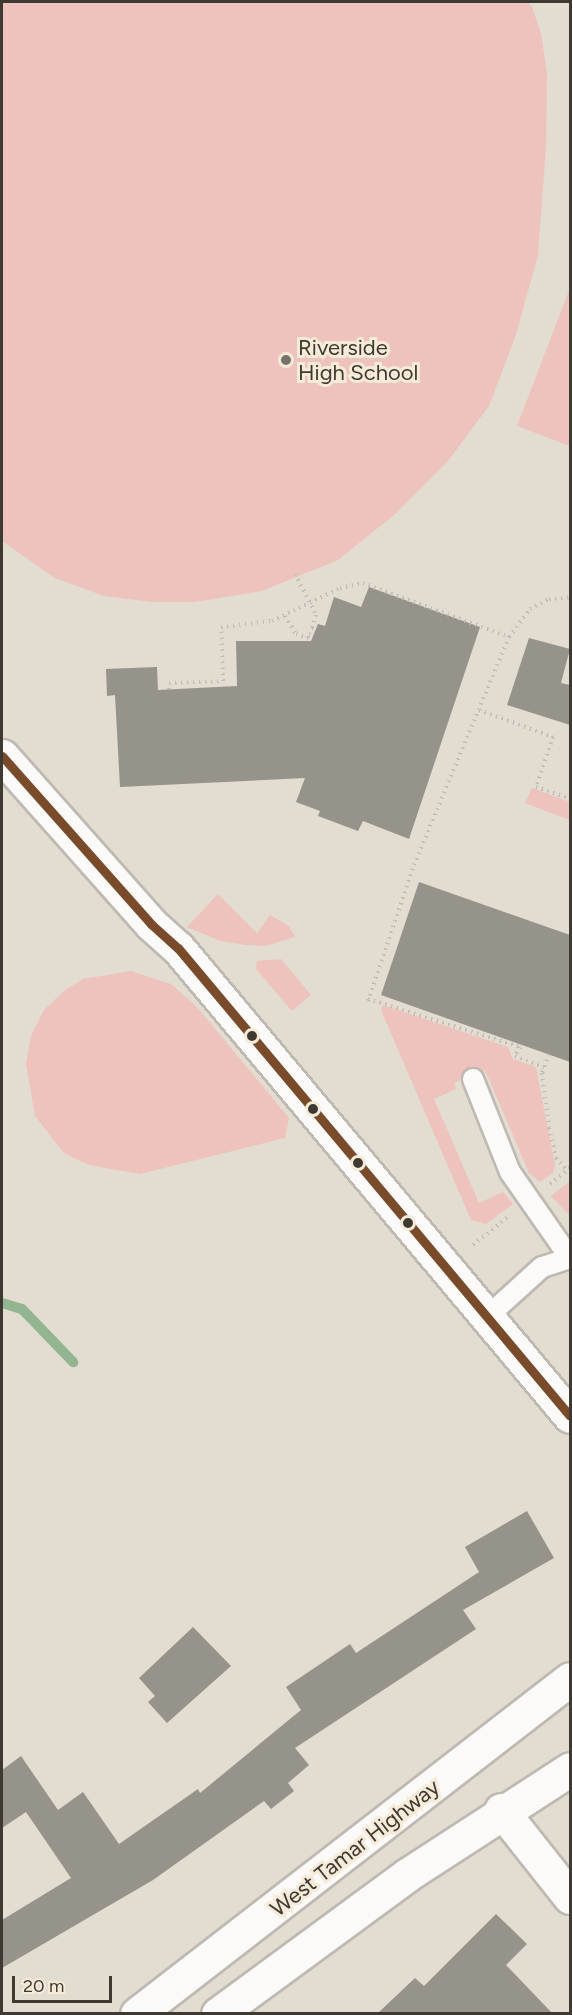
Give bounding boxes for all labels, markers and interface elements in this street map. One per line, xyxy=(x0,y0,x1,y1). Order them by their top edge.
place label: Riverside High School xyxy=(298,334,418,386)
marker: Riverside High School xyxy=(279,353,293,367)
unlabelled marker xyxy=(246,1030,258,1042)
unlabelled marker xyxy=(307,1103,319,1115)
unlabelled marker xyxy=(352,1157,364,1169)
unlabelled marker xyxy=(402,1217,414,1229)
street label: West Tamar Highway xyxy=(265,1774,445,1922)
scale bar xyxy=(15,1964,116,2002)
text: 20 m xyxy=(23,1975,64,1997)

